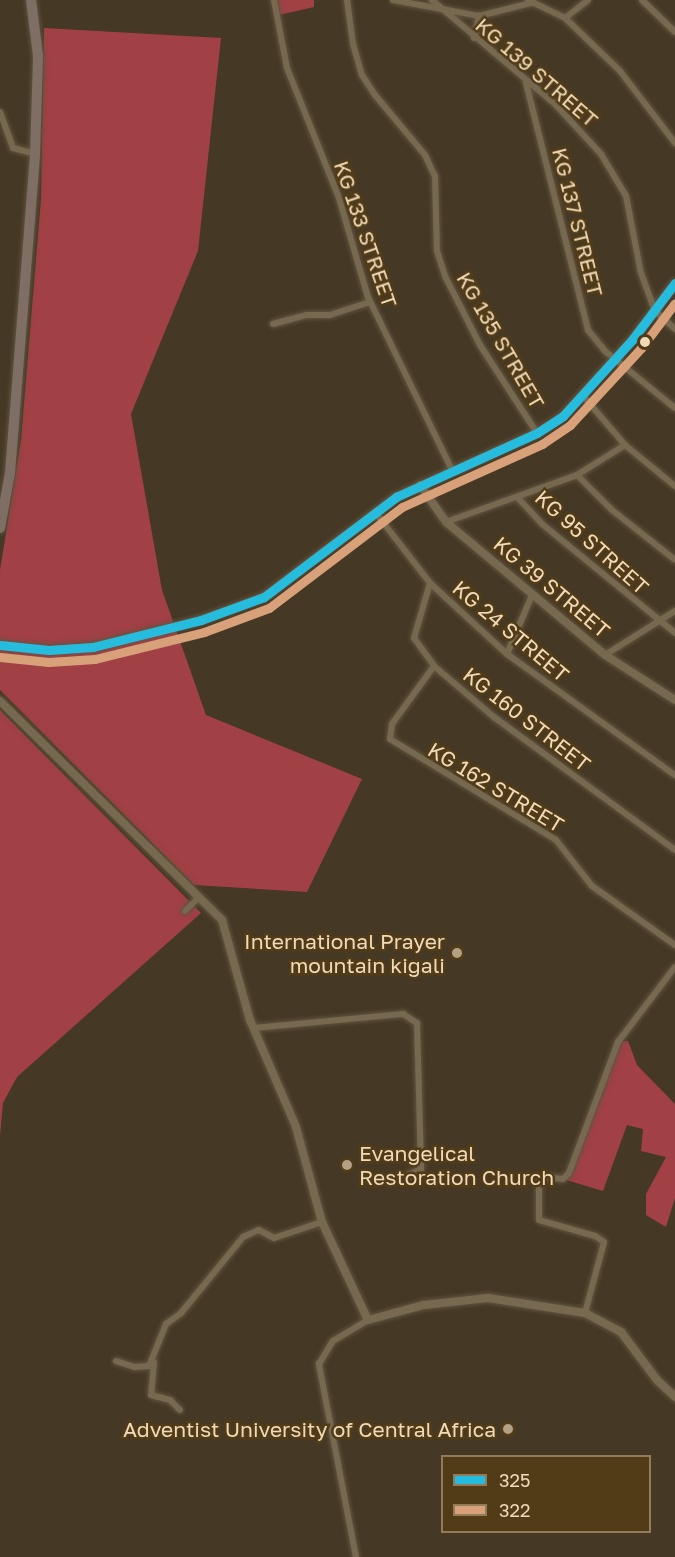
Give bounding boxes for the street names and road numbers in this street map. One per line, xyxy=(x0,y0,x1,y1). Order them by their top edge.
street label: KG 139 STREET xyxy=(471,12,603,132)
street label: KG 137 STREET xyxy=(547,145,609,299)
street label: KG 133 STREET xyxy=(329,157,403,311)
street label: KG 135 STREET xyxy=(452,267,550,413)
street label: KG 95 STREET xyxy=(530,485,654,599)
street label: KG 39 STREET xyxy=(489,531,615,643)
street label: KG 24 STREET xyxy=(448,575,574,687)
street label: KG 160 STREET xyxy=(458,661,596,777)
street label: KG 162 STREET xyxy=(424,737,568,837)

